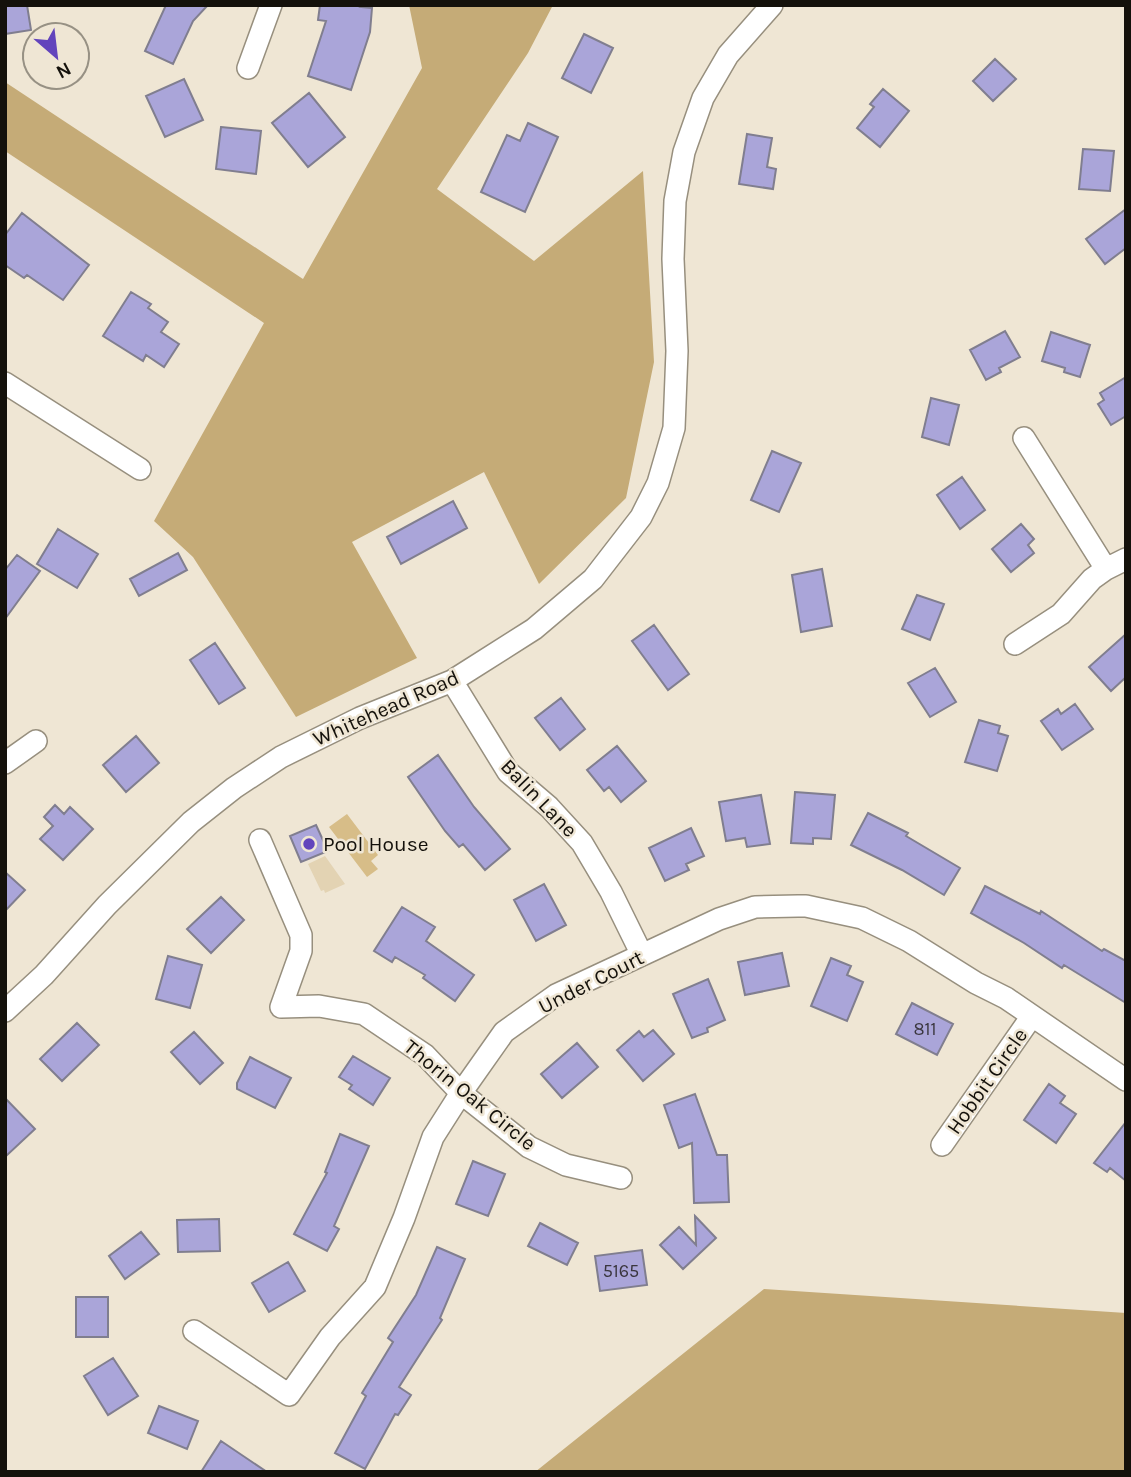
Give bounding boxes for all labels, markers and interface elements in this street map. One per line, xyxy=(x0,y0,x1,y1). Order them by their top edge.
north arrow xyxy=(21,21,91,91)
text: N xyxy=(52,57,75,83)
street label: Whitehead Road xyxy=(309,665,463,751)
street label: Balin Lane xyxy=(496,754,582,842)
place label: Pool House xyxy=(323,832,429,856)
marker: Pool House xyxy=(301,836,317,852)
street label: Under Court xyxy=(534,945,648,1019)
house number: 811 xyxy=(914,1018,936,1040)
street label: Hobbit Circle xyxy=(942,1023,1032,1139)
street label: Thorin Oak Circle xyxy=(399,1035,541,1155)
house number: 5165 xyxy=(603,1260,639,1282)

